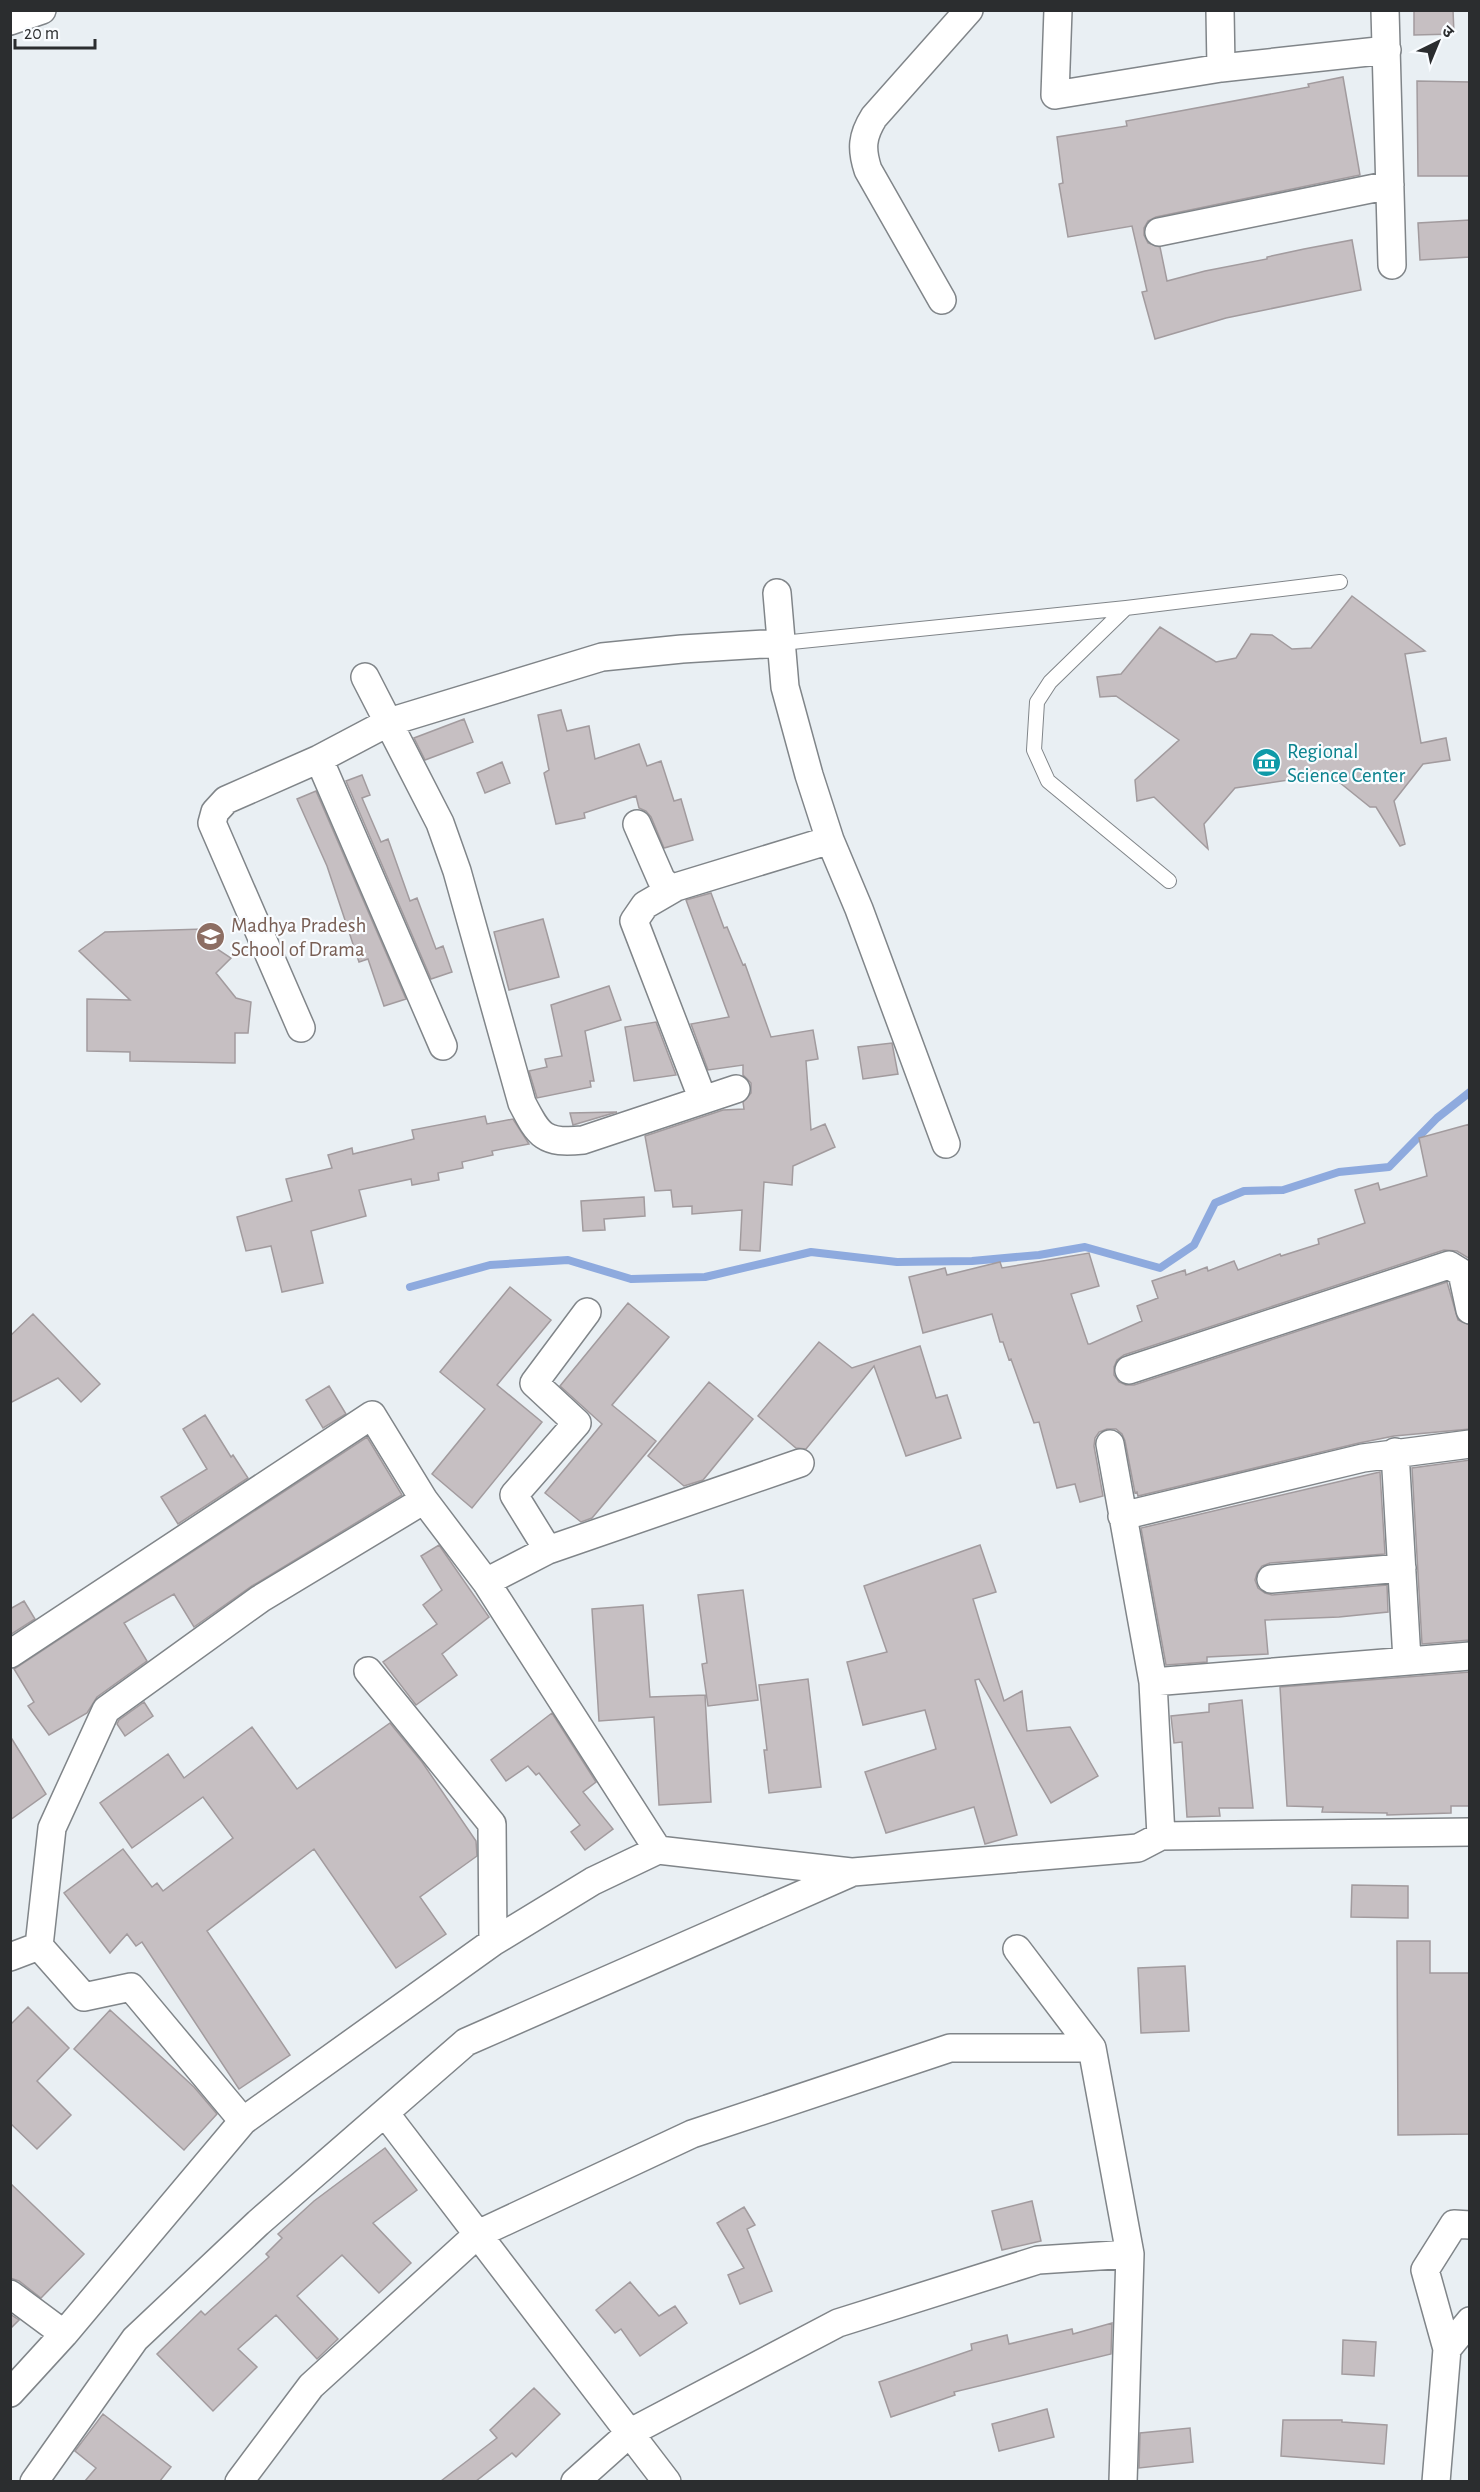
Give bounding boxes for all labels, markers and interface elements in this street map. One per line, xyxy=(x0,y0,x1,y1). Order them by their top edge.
scale bar xyxy=(15,12,94,50)
north arrow xyxy=(1408,12,1468,72)
text: उ xyxy=(1439,23,1457,41)
text: 20 m xyxy=(24,25,59,43)
place label: Regional Science Center xyxy=(1287,741,1406,786)
museum icon: Regional Science Center xyxy=(1250,747,1282,779)
place label: Madhya Pradesh School of Drama xyxy=(231,915,366,960)
school or university icon: Madhya Pradesh School of Drama xyxy=(194,921,226,953)

